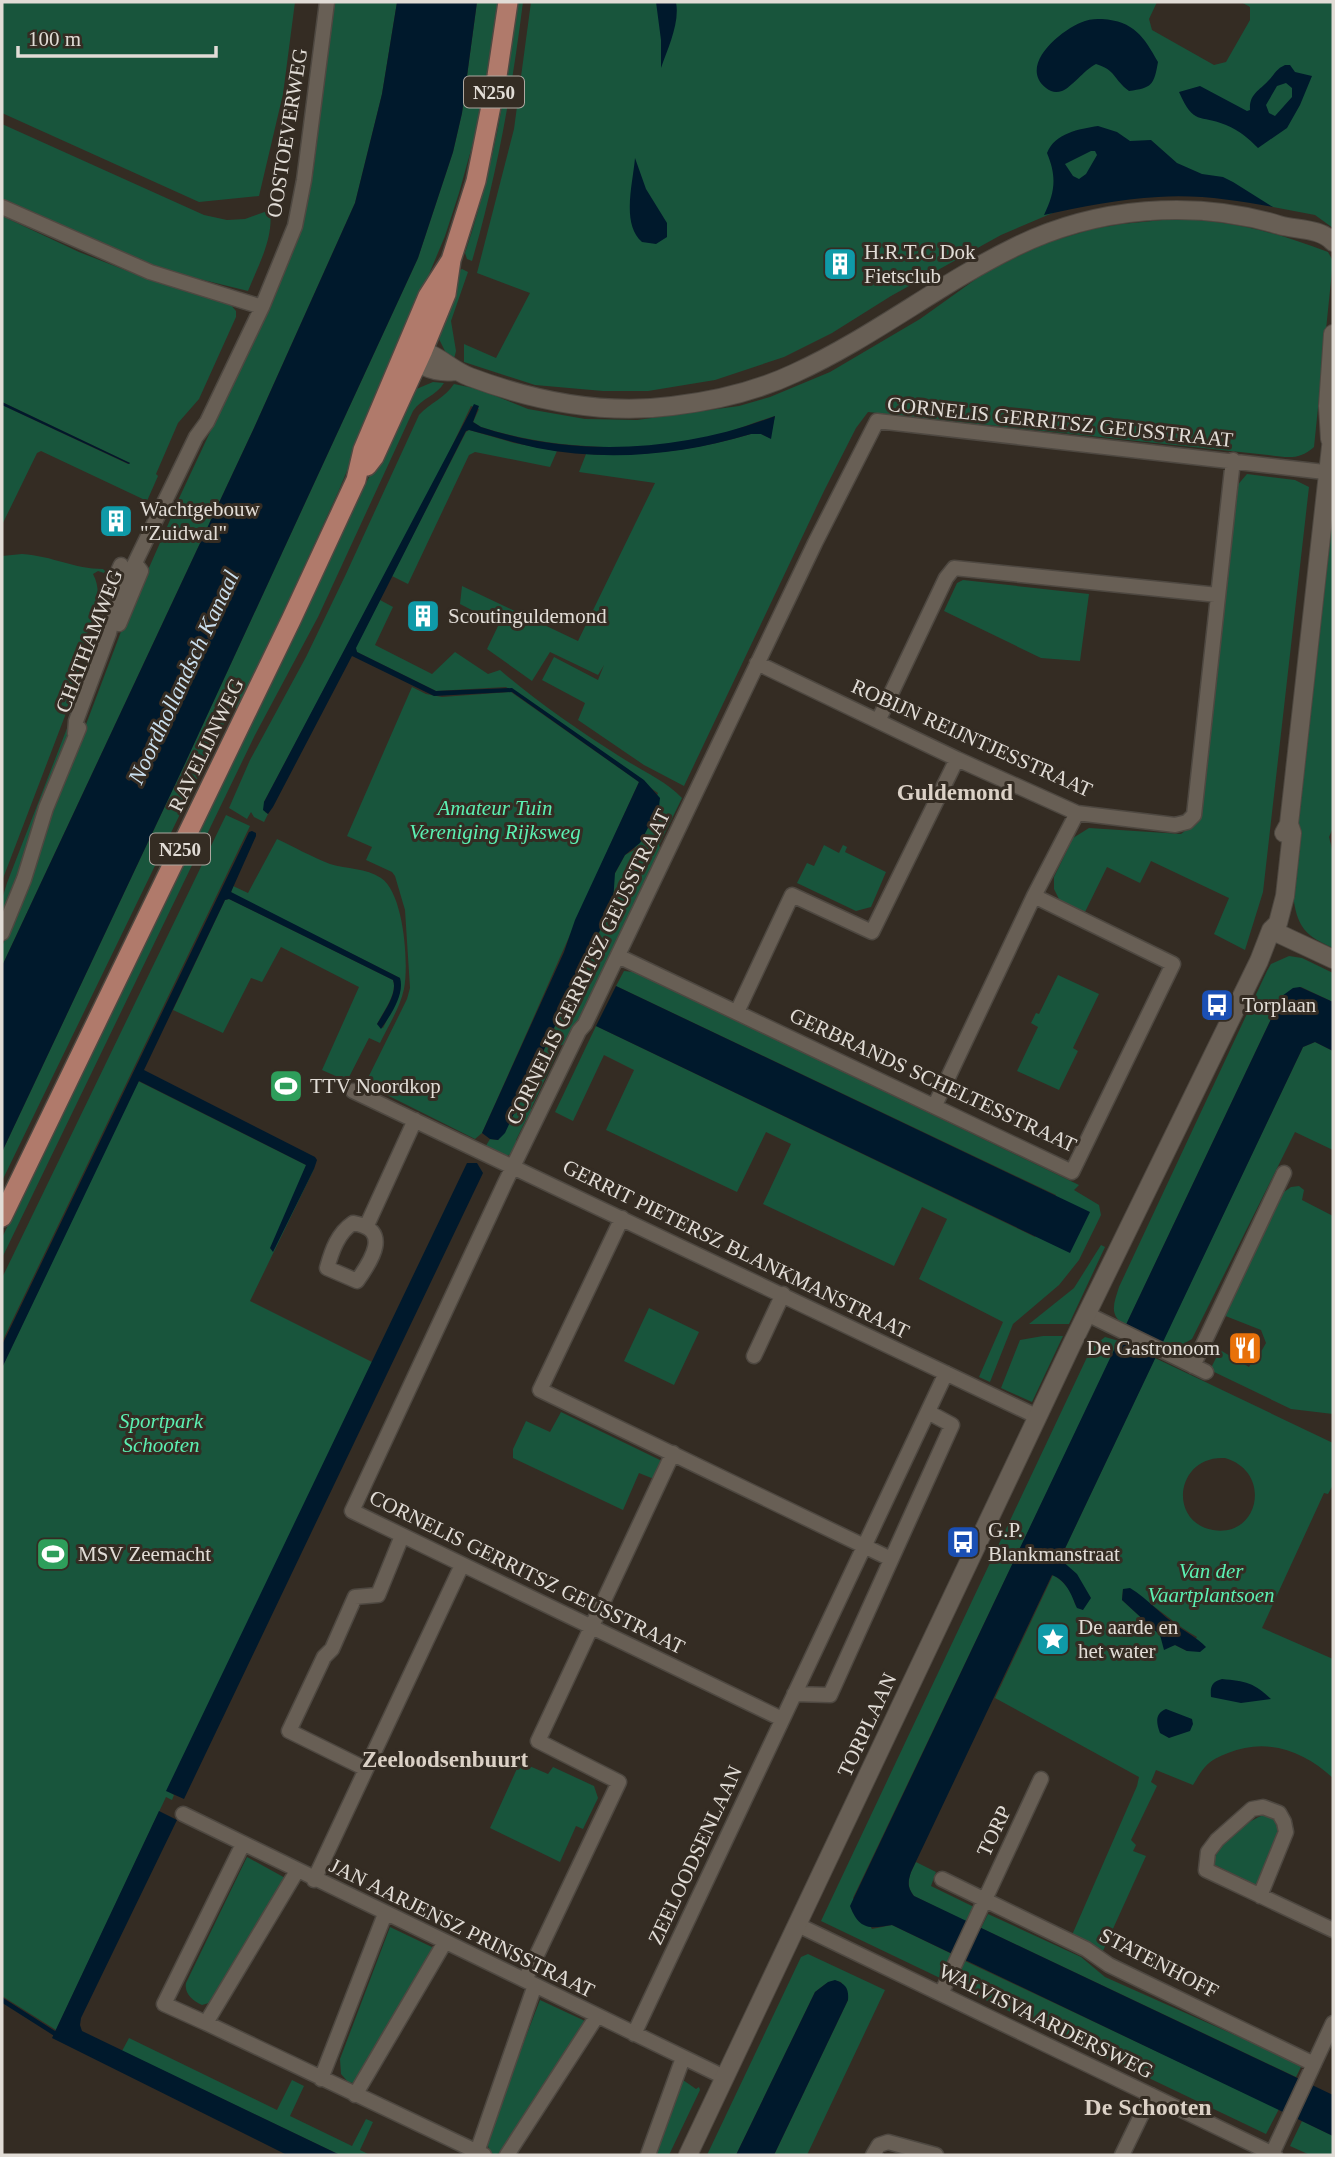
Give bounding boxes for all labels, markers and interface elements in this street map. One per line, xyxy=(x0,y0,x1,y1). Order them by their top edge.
scale bar xyxy=(18,14,215,58)
text: 100 m xyxy=(28,27,81,51)
street label: OOSTOEVERWEG xyxy=(262,47,312,219)
road number: N250 xyxy=(464,76,524,108)
place label: H.R.T.C Dok Fietsclub xyxy=(864,240,976,288)
building icon: H.R.T.C Dok Fietsclub xyxy=(821,245,859,283)
street label: CORNELIS GERRITSZ GEUSSTRAAT xyxy=(886,392,1234,452)
place label: Wachtgebouw "Zuidwal" xyxy=(140,497,260,545)
building icon: Wachtgebouw "Zuidwal" xyxy=(97,502,135,540)
street label: CHATHAMWEG xyxy=(51,566,127,716)
water label: Noordhollandsch Kanaal xyxy=(123,567,244,789)
building icon: Scoutinguldemond xyxy=(404,597,442,635)
place label: Scoutinguldemond xyxy=(448,604,607,628)
street label: RAVELIJNWEG xyxy=(163,674,249,816)
street label: ROBIJN REIJNTJESSTRAAT xyxy=(848,674,1096,802)
district label: Guldemond xyxy=(897,780,1013,805)
park label: Amateur Tuin Vereniging Rijksweg xyxy=(409,796,581,844)
street label: CORNELIS GERRITSZ GEUSSTRAAT xyxy=(501,805,675,1129)
road number: N250 xyxy=(150,834,210,864)
bus stop icon: Torplaan xyxy=(1198,986,1236,1024)
place label: Torplaan xyxy=(1242,993,1317,1017)
street label: GERBRANDS SCHELTESSTRAAT xyxy=(786,1003,1080,1157)
sports icon: TTV Noordkop xyxy=(267,1067,305,1105)
place label: TTV Noordkop xyxy=(310,1074,441,1098)
street label: GERRIT PIETERSZ BLANKMANSTRAAT xyxy=(559,1154,913,1344)
restaurant icon: De Gastronoom xyxy=(1226,1329,1264,1367)
place label: De Gastronoom xyxy=(1086,1336,1220,1360)
park label: Sportpark Schooten xyxy=(119,1409,204,1457)
street label: CORNELIS GERRITSZ GEUSSTRAAT xyxy=(365,1485,689,1659)
place label: G.P. Blankmanstraat xyxy=(988,1518,1120,1566)
bus stop icon: G.P. Blankmanstraat xyxy=(944,1523,982,1561)
sports icon: MSV Zeemacht xyxy=(34,1535,72,1573)
place label: MSV Zeemacht xyxy=(78,1542,211,1566)
park label: Van der Vaartplantsoen xyxy=(1147,1559,1275,1607)
place label: De aarde en het water xyxy=(1078,1615,1179,1663)
place icon: De aarde en het water xyxy=(1034,1620,1072,1658)
street label: TORPLAAN xyxy=(833,1669,901,1781)
district label: Zeeloodsenbuurt xyxy=(362,1747,528,1772)
street label: ZEELOODSENLAAN xyxy=(643,1762,747,1948)
street label: TORP xyxy=(972,1802,1016,1860)
street label: JAN AARJENSZ PRINSSTRAAT xyxy=(326,1853,599,2003)
street label: STATENHOFF xyxy=(1096,1923,1222,2003)
street label: WALVISVAARDERSWEG xyxy=(935,1959,1157,2083)
district label: De Schooten xyxy=(1084,2094,1212,2120)

